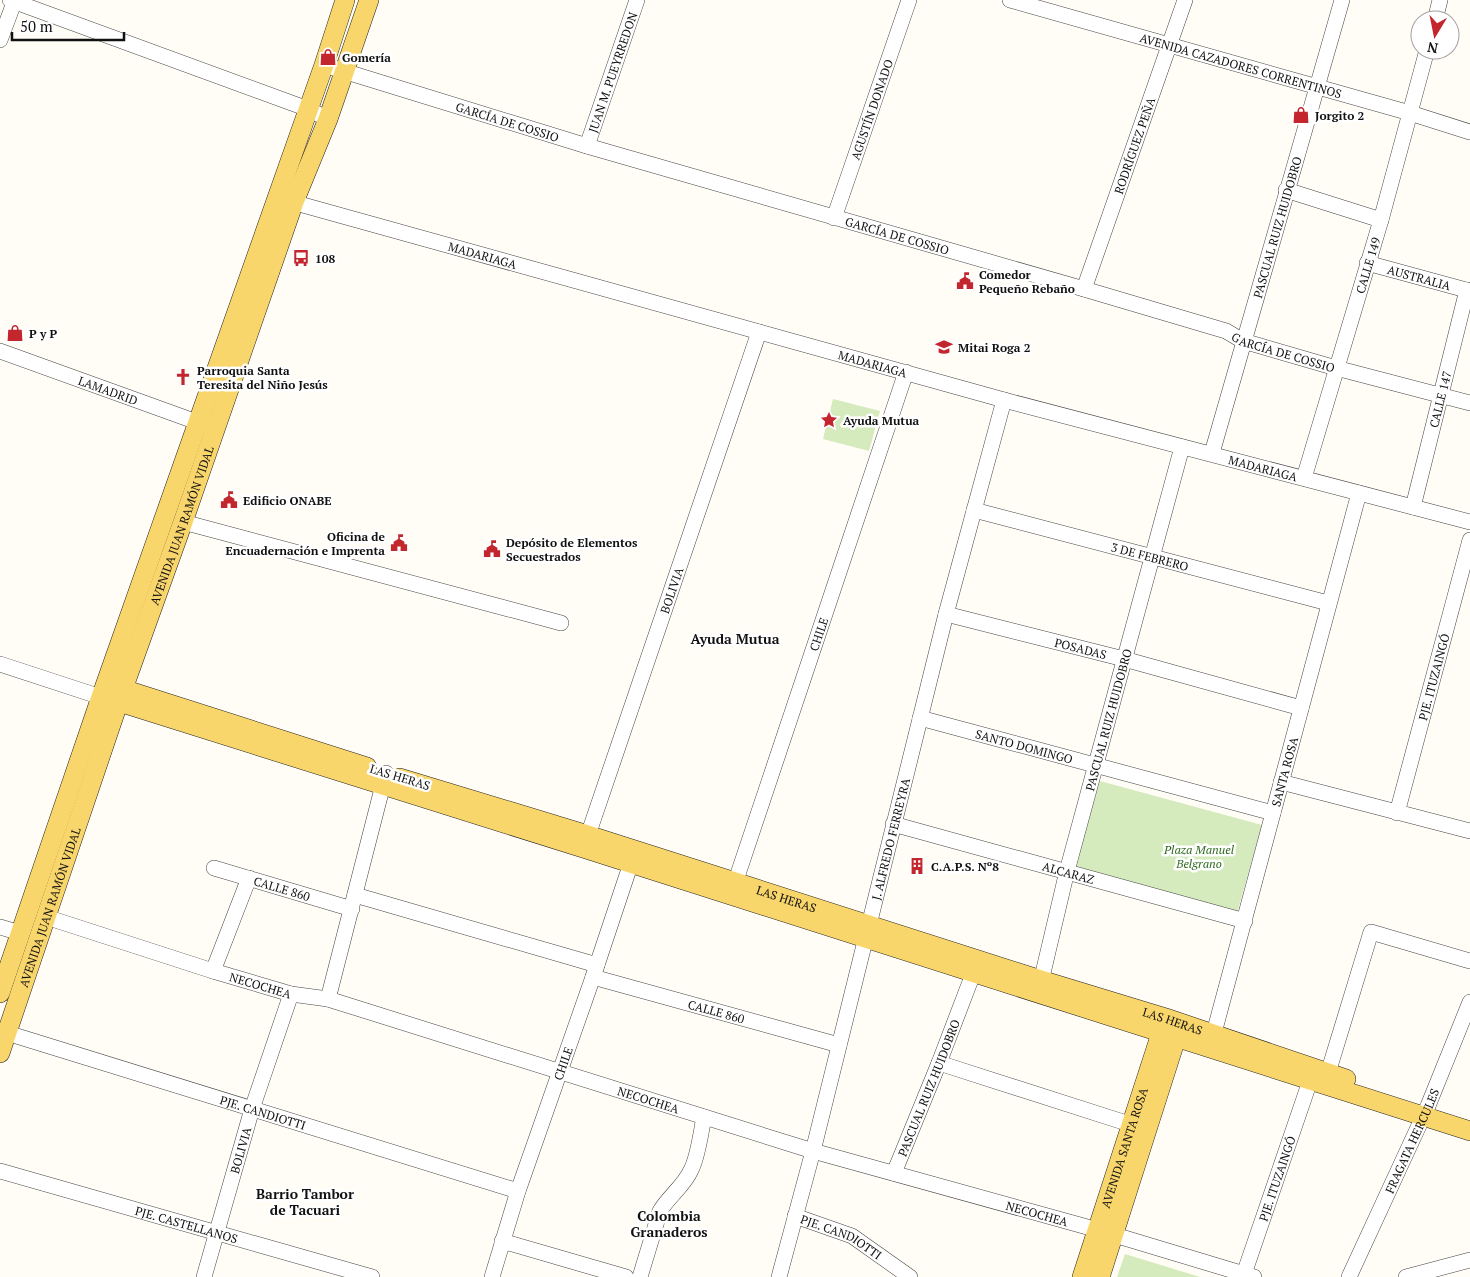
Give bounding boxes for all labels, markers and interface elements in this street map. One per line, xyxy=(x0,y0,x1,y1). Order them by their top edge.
scale bar xyxy=(12,10,125,42)
street label: JUAN M. PUEYRREDON xyxy=(585,10,640,135)
north arrow xyxy=(1410,10,1460,60)
text: 50 m xyxy=(20,16,53,36)
street label: AVENIDA CAZADORES CORRENTINOS xyxy=(1138,30,1344,101)
text: N xyxy=(1425,38,1440,59)
shop icon: Gomería xyxy=(318,47,338,67)
place label: Gomería xyxy=(342,50,391,65)
street label: AGUSTÍN DONADO xyxy=(847,57,896,162)
street label: RODRÍGUEZ PEÑA xyxy=(1110,94,1158,196)
street label: GARCÍA DE COSSIO xyxy=(454,99,561,145)
shop icon: Jorgito 2 xyxy=(1291,105,1311,125)
place label: Jorgito 2 xyxy=(1315,108,1365,123)
street label: PASCUAL RUIZ HUIDOBRO xyxy=(1249,154,1304,300)
street label: GARCÍA DE COSSIO xyxy=(844,213,951,257)
street label: CALLE 149 xyxy=(1352,235,1383,295)
street label: MADARIAGA xyxy=(446,238,519,272)
bus stop icon: 108 xyxy=(291,248,311,268)
place label: 108 xyxy=(315,251,336,266)
street label: AUSTRALIA xyxy=(1386,261,1453,293)
place label: Comedor Pequeño Rebaño xyxy=(979,267,1075,296)
public building icon: Comedor Pequeño Rebaño xyxy=(955,271,975,291)
shop icon: P y P xyxy=(5,323,25,343)
place label: P y P xyxy=(29,326,57,341)
street label: GARCÍA DE COSSIO xyxy=(1229,329,1337,375)
school or university icon: Mitai Roga 2 xyxy=(934,337,954,357)
place label: Mitai Roga 2 xyxy=(958,340,1031,355)
street label: MADARIAGA xyxy=(837,347,909,380)
place label: Parroquia Santa Teresita del Niño Jesús xyxy=(197,363,328,392)
church icon: Parroquia Santa Teresita del Niño Jesús xyxy=(173,367,193,387)
street label: CALLE 147 xyxy=(1426,369,1454,429)
street label: LAMADRID xyxy=(76,372,140,408)
place icon: Ayuda Mutua xyxy=(819,410,839,430)
place label: Ayuda Mutua xyxy=(843,413,920,428)
street label: AVENIDA JUAN RAMÓN VIDAL xyxy=(146,443,216,607)
street label: MADARIAGA xyxy=(1227,452,1300,484)
public building icon: Edificio ONABE xyxy=(219,490,239,510)
place label: Edificio ONABE xyxy=(243,493,331,508)
place label: Oficina de Encuadernación e Imprenta xyxy=(226,529,386,558)
public building icon: Oficina de Encuadernación e Imprenta xyxy=(389,533,409,553)
place label: Depósito de Elementos Secuestrados xyxy=(506,535,638,564)
public building icon: Depósito de Elementos Secuestrados xyxy=(482,539,502,559)
street label: 3 DE FEBRERO xyxy=(1110,539,1190,574)
street label: BOLIVIA xyxy=(656,564,686,615)
street label: CHILE xyxy=(806,615,831,653)
district label: Ayuda Mutua xyxy=(690,629,780,648)
street label: PJE. ITUZAINGÓ xyxy=(1415,632,1452,722)
street label: POSADAS xyxy=(1053,634,1108,662)
street label: PASCUAL RUIZ HUIDOBRO xyxy=(1082,647,1134,792)
street label: SANTO DOMINGO xyxy=(974,726,1075,766)
street label: SANTA ROSA xyxy=(1268,734,1301,808)
street label: LAS HERAS xyxy=(368,761,432,793)
street label: J. ALFREDO FERREYRA xyxy=(868,776,913,902)
street label: AVENIDA JUAN RAMÓN VIDAL xyxy=(15,825,83,989)
park label: Plaza Manuel Belgrano xyxy=(1163,842,1235,871)
building icon: C.A.P.S. Nº8 xyxy=(907,856,927,876)
street label: ALCARAZ xyxy=(1041,858,1096,887)
place label: C.A.P.S. Nº8 xyxy=(931,859,999,874)
street label: CALLE 860 xyxy=(252,873,312,904)
street label: LAS HERAS xyxy=(755,882,819,915)
street label: NECOCHEA xyxy=(228,969,294,1001)
street label: CALLE 860 xyxy=(686,996,746,1026)
street label: LAS HERAS xyxy=(1141,1004,1205,1037)
street label: PASCUAL RUIZ HUIDOBRO xyxy=(894,1017,963,1159)
street label: CHILE xyxy=(550,1045,575,1082)
street label: NECOCHEA xyxy=(616,1083,682,1116)
street label: AVENIDA SANTA ROSA xyxy=(1097,1085,1151,1210)
street label: FRAGATA HERCULES xyxy=(1381,1086,1442,1195)
street label: PJE. CANDIOTTI xyxy=(218,1092,308,1132)
street label: BOLIVIA xyxy=(226,1124,254,1175)
street label: PJE. ITUZAINGÓ xyxy=(1255,1134,1298,1223)
district label: Barrio Tambor de Tacuari xyxy=(256,1184,354,1219)
street label: NECOCHEA xyxy=(1004,1197,1071,1229)
street label: PJE. CASTELLANOS xyxy=(134,1202,240,1246)
district label: Colombia Granaderos xyxy=(630,1206,708,1241)
street label: PJE. CANDIOTTI xyxy=(799,1211,885,1262)

